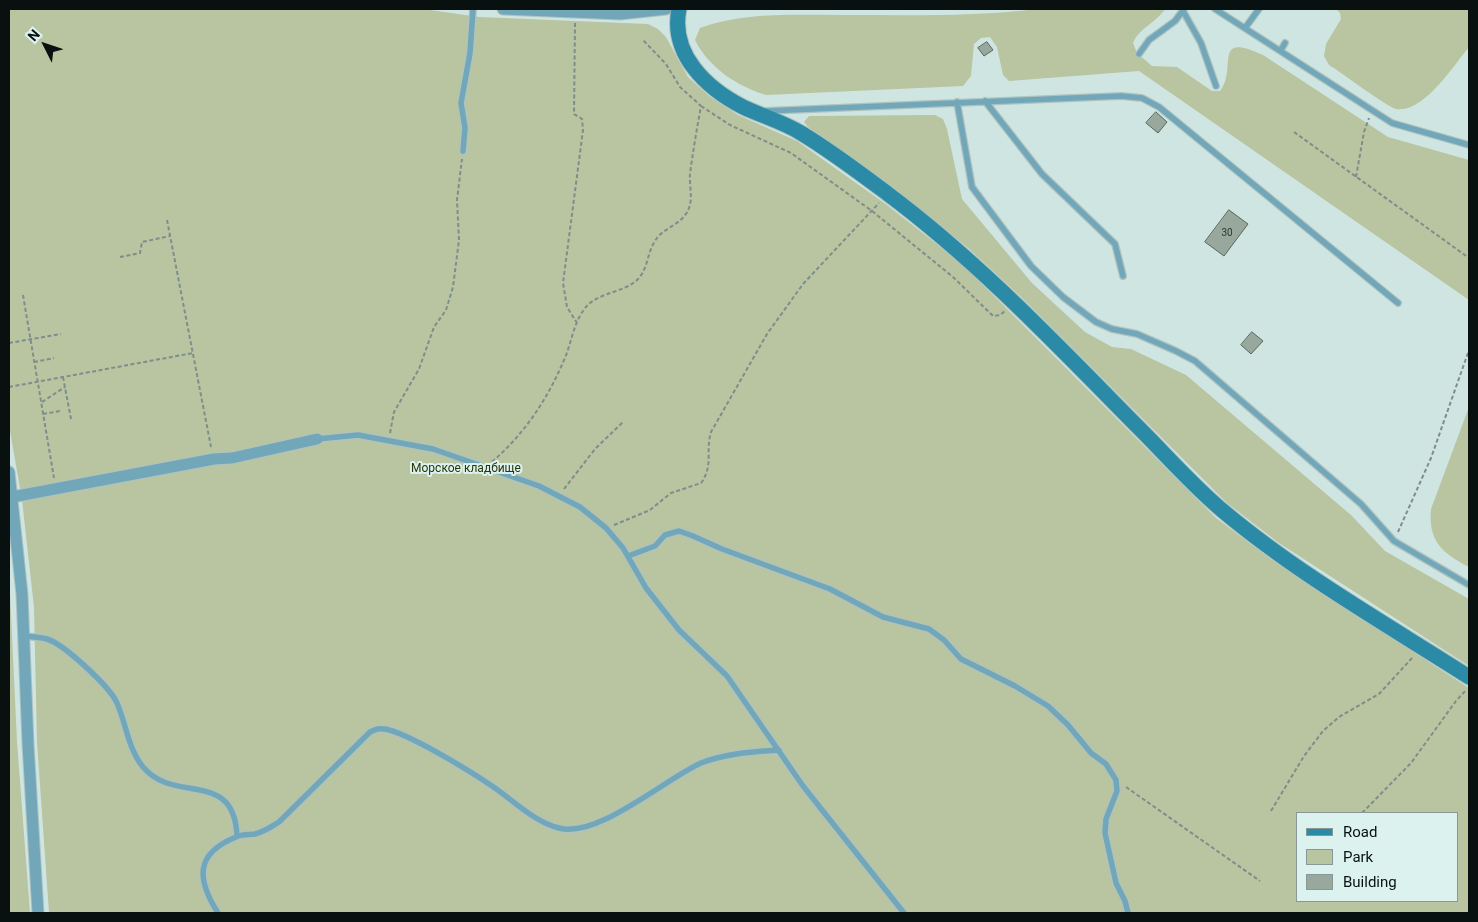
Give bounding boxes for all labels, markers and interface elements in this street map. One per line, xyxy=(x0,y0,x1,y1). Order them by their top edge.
north arrow xyxy=(20,20,70,70)
text: N xyxy=(24,26,43,44)
house number: 30 xyxy=(1221,227,1233,239)
park label: Морское кладбище xyxy=(411,462,521,476)
legend xyxy=(1296,812,1458,902)
text: Road xyxy=(1343,823,1377,841)
text: Park xyxy=(1343,848,1373,866)
text: Building xyxy=(1343,873,1397,891)

